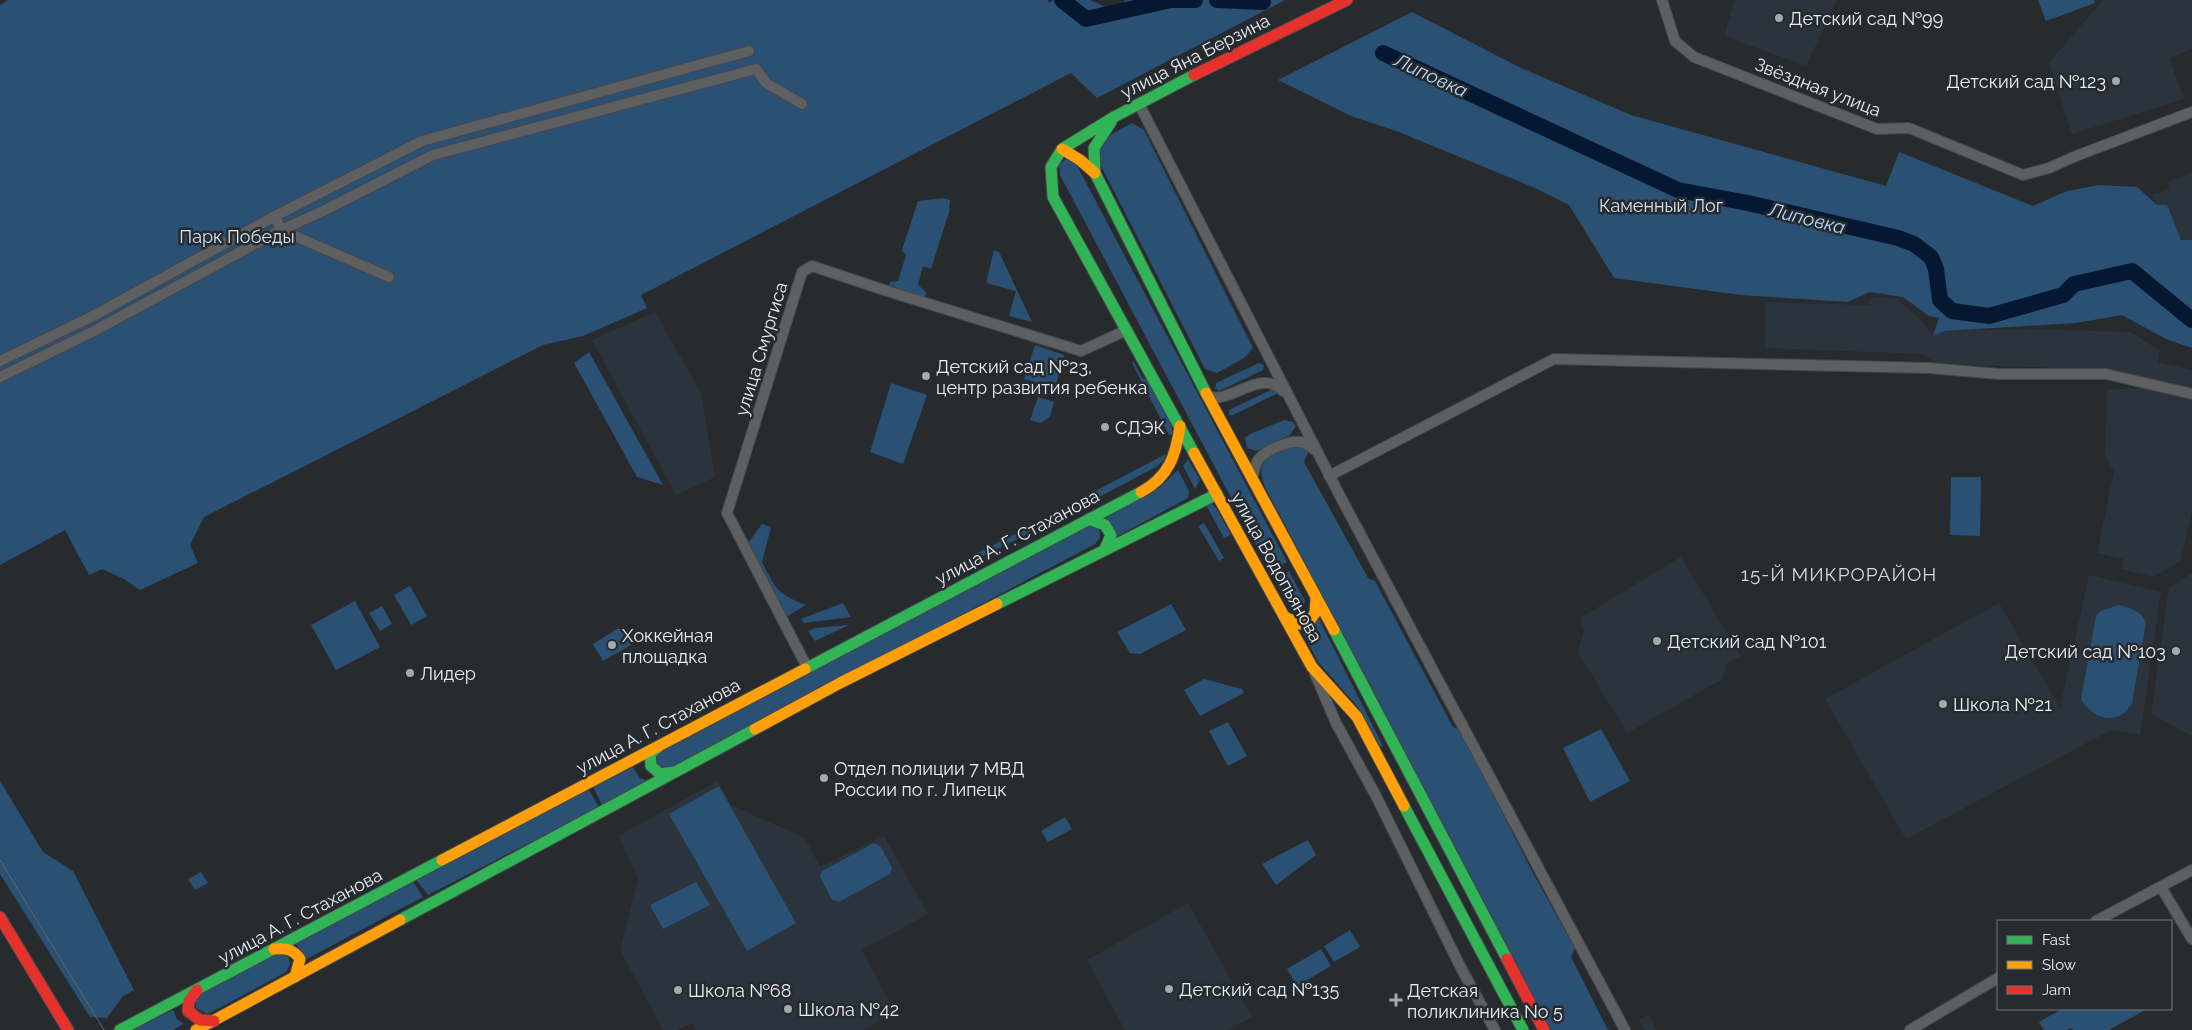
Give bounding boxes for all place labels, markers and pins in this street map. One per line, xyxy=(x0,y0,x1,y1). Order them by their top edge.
place label: Детский сад №99 xyxy=(1789,8,1943,29)
marker: Детский сад №99 xyxy=(1773,12,1785,24)
place label: Детский сад №123 xyxy=(1946,71,2106,92)
marker: Детский сад №123 xyxy=(2110,75,2122,87)
place label: Детский сад №23, центр развития ребенка xyxy=(936,356,1147,398)
marker: Детский сад №23, центр развития ребенка xyxy=(920,370,932,382)
place label: СДЭК xyxy=(1115,417,1165,438)
marker: СДЭК xyxy=(1099,421,1111,433)
place label: Хоккейная площадка xyxy=(622,625,713,667)
place label: Детский сад №101 xyxy=(1667,631,1827,652)
marker: Детский сад №101 xyxy=(1651,635,1663,647)
marker: Хоккейная площадка xyxy=(606,639,618,651)
place label: Детский сад №103 xyxy=(2005,641,2166,662)
marker: Детский сад №103 xyxy=(2170,645,2182,657)
place label: Лидер xyxy=(420,663,476,684)
marker: Лидер xyxy=(404,667,416,679)
place label: Школа №21 xyxy=(1953,694,2052,715)
marker: Школа №21 xyxy=(1937,698,1949,710)
place label: Отдел полиции 7 МВД России по г. Липецк xyxy=(834,758,1025,800)
marker: Отдел полиции 7 МВД России по г. Липецк xyxy=(818,772,830,784)
place label: Детский сад №135 xyxy=(1179,979,1339,1000)
place label: Школа №68 xyxy=(688,980,791,1001)
place label: Детская поликлиника No 5 xyxy=(1407,980,1563,1022)
marker: Детский сад №135 xyxy=(1163,983,1175,995)
marker: Школа №68 xyxy=(672,984,684,996)
marker: Детская поликлиника No 5 xyxy=(1389,993,1403,1007)
place label: Школа №42 xyxy=(798,999,899,1020)
marker: Школа №42 xyxy=(782,1003,794,1015)

